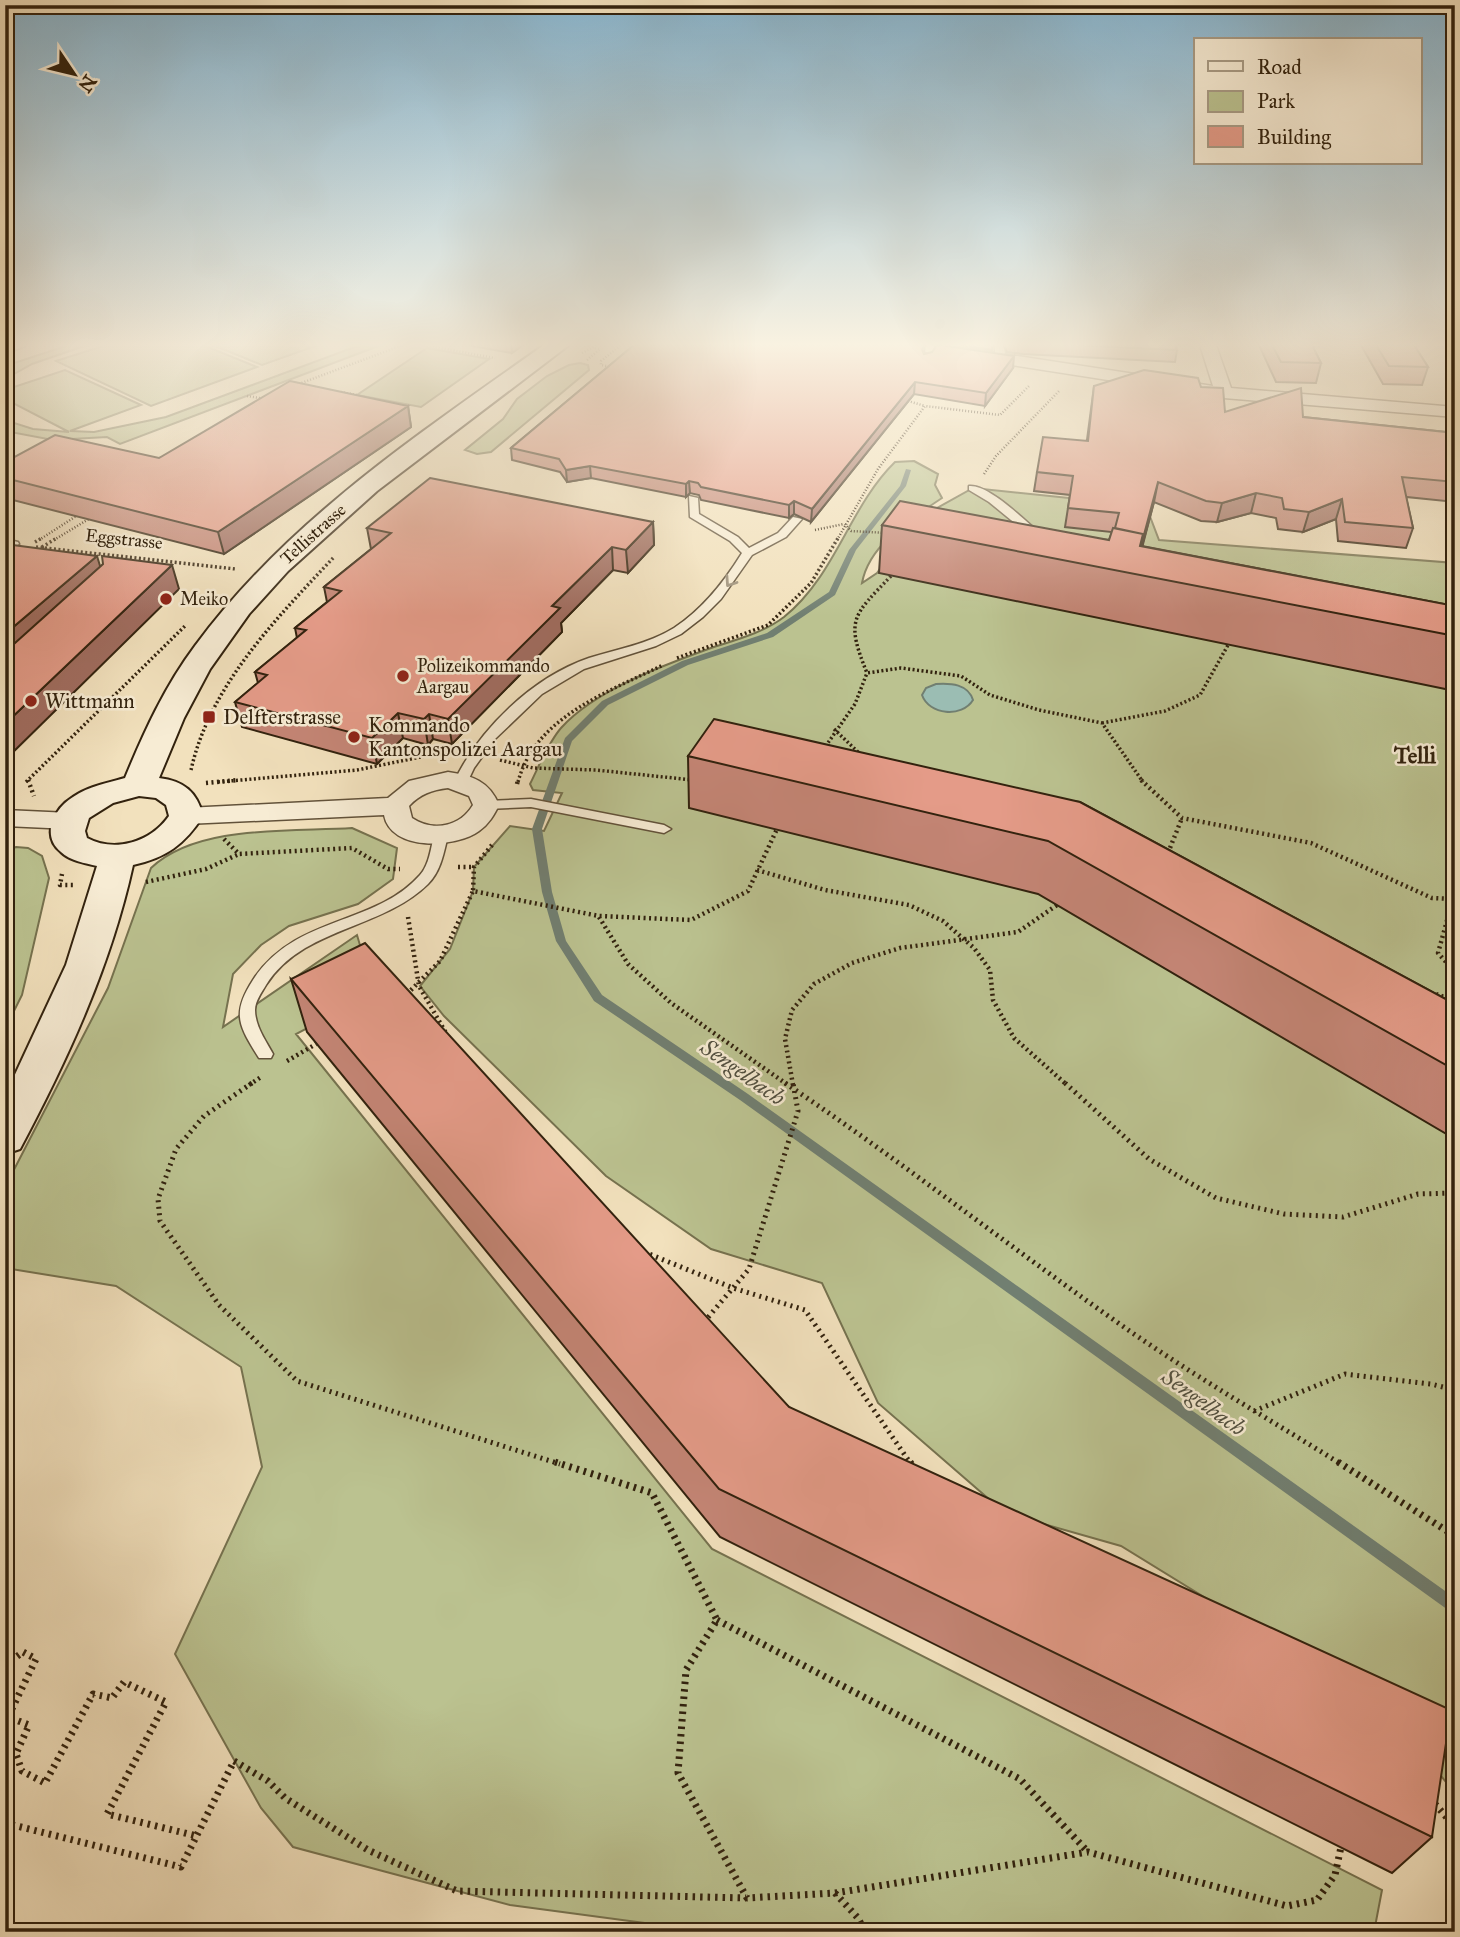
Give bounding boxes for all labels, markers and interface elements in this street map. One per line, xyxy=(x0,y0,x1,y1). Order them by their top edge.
north arrow xyxy=(38,38,108,108)
legend xyxy=(1194,38,1422,164)
text: Road xyxy=(1257,54,1302,80)
text: N xyxy=(73,70,102,97)
text: Park xyxy=(1257,88,1295,114)
text: Building xyxy=(1257,124,1331,150)
street label: Tellistrasse xyxy=(276,499,350,569)
street label: Eggstrasse xyxy=(84,524,164,555)
one-way arrow xyxy=(726,574,738,587)
place label: Meiko xyxy=(180,588,228,610)
marker: Meiko xyxy=(158,591,174,607)
place label: Polizeikommando Aargau xyxy=(416,655,550,699)
marker: Polizeikommando Aargau xyxy=(395,668,411,684)
place label: Wittmann xyxy=(45,688,135,714)
marker: Wittmann xyxy=(23,693,39,709)
place label: Delfterstrasse xyxy=(223,704,341,730)
marker: Delfterstrasse xyxy=(201,709,217,725)
place label: Kommando Kantonspolizei Aargau xyxy=(368,712,562,762)
marker: Kommando Kantonspolizei Aargau xyxy=(346,729,362,745)
district label: Telli xyxy=(1393,741,1437,769)
water label: Sengelbach xyxy=(694,1032,791,1111)
water label: Sengelbach xyxy=(1156,1362,1251,1442)

